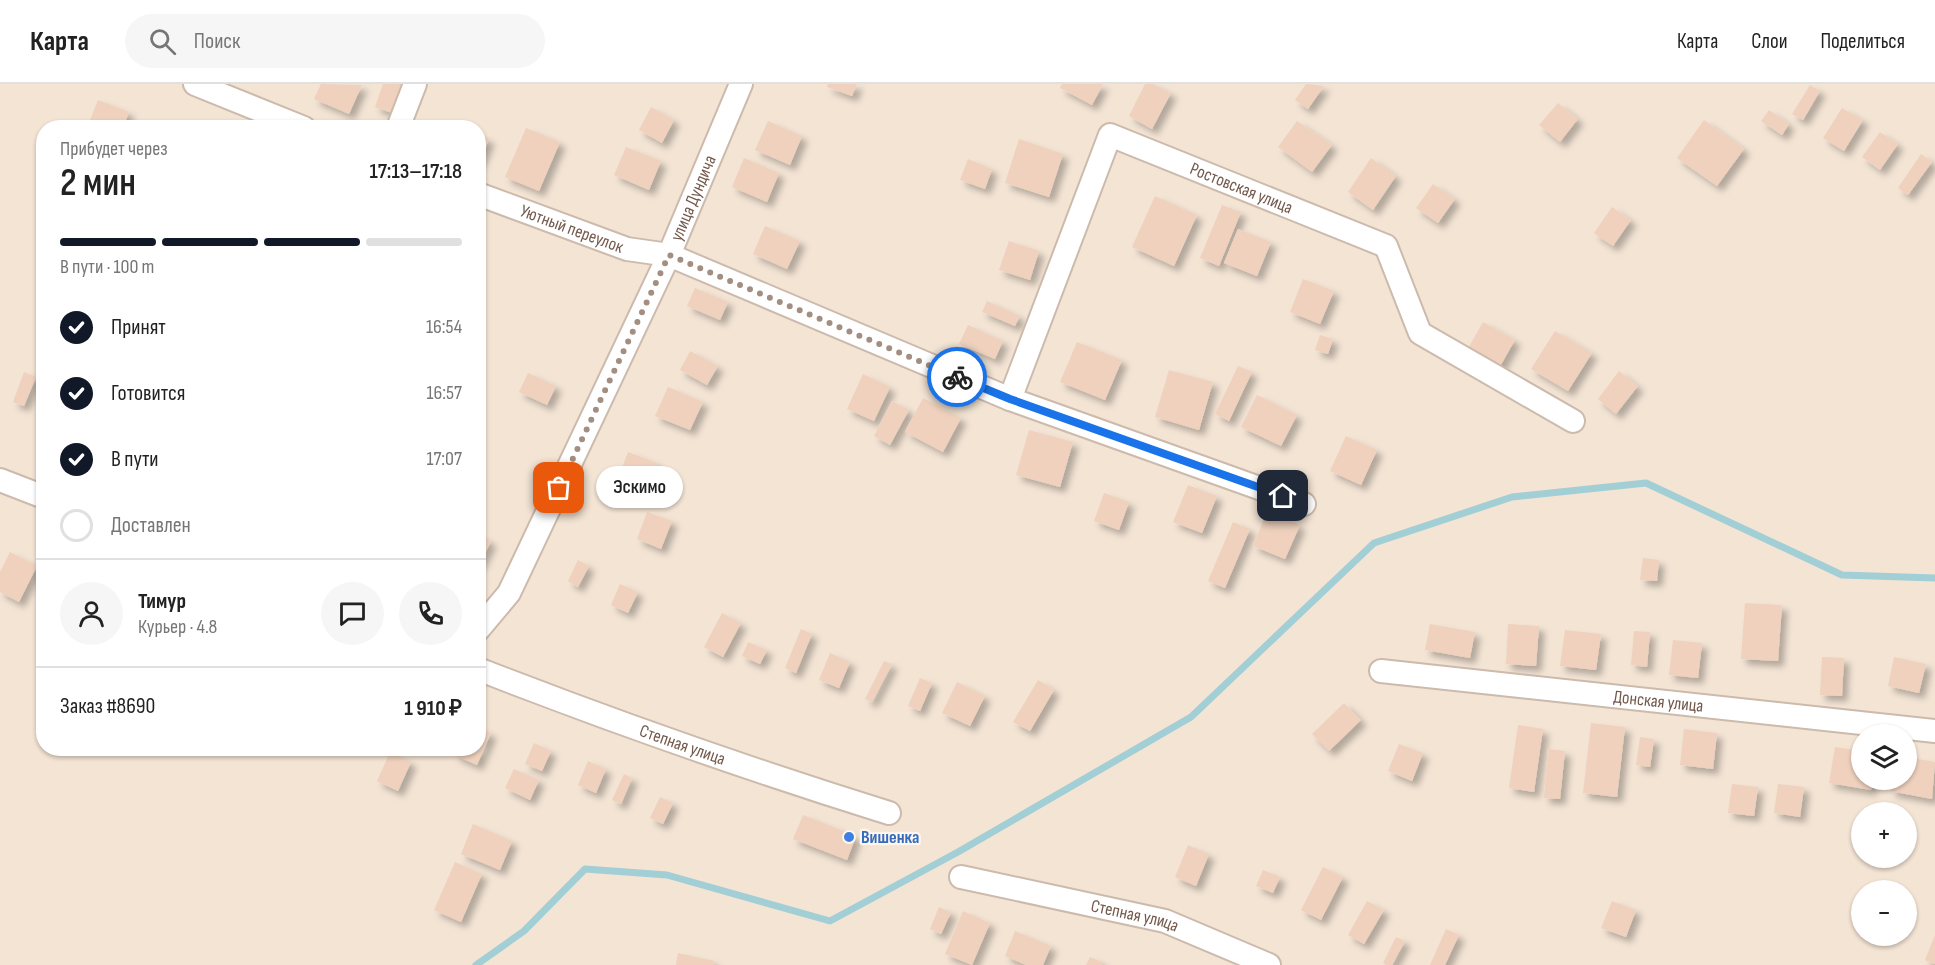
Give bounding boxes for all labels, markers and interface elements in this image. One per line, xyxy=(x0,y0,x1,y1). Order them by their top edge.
search box xyxy=(125,14,545,68)
text: Карта xyxy=(30,25,89,58)
icon: search xyxy=(146,25,179,58)
text: Поиск xyxy=(194,28,240,55)
text: Карта xyxy=(1677,29,1718,54)
text: Слои xyxy=(1751,29,1787,54)
text: Поделиться xyxy=(1820,29,1905,54)
text: Прибудет через xyxy=(60,137,168,161)
street label: улица Дундича xyxy=(666,152,720,244)
text: 17:13–17:18 xyxy=(370,158,462,185)
street label: Ростовская улица xyxy=(1187,158,1296,218)
text: 2 мин xyxy=(60,160,136,207)
street label: Уютный переулок xyxy=(517,200,626,257)
text: В пути · 100 m xyxy=(60,255,154,279)
icon: check xyxy=(60,311,93,344)
text: Принят xyxy=(111,314,166,341)
text: 16:54 xyxy=(426,315,462,339)
courier xyxy=(927,347,987,407)
icon: bike xyxy=(941,361,974,394)
icon: check xyxy=(60,377,93,410)
text: Готовится xyxy=(111,380,185,407)
text: 16:57 xyxy=(427,381,462,405)
icon: check xyxy=(60,443,93,476)
text: В пути xyxy=(111,446,159,473)
text: 17:07 xyxy=(427,447,462,471)
pin xyxy=(533,462,584,513)
callout: Эскимо xyxy=(595,467,682,509)
pin xyxy=(1257,470,1308,521)
icon: bag xyxy=(542,471,575,504)
text: Эскимо xyxy=(613,475,666,499)
icon: home xyxy=(1266,479,1299,512)
text: Доставлен xyxy=(111,512,191,539)
button: person xyxy=(60,582,123,645)
button: chat xyxy=(321,582,384,645)
button: phone xyxy=(399,582,462,645)
text: Тимур xyxy=(138,588,186,615)
text: Курьер · 4.8 xyxy=(138,615,217,639)
street label: Донская улица xyxy=(1612,686,1704,716)
text: Заказ #8690 xyxy=(60,693,155,720)
text: 1 910 ₽ xyxy=(404,695,462,722)
street label: Степная улица xyxy=(637,720,728,769)
map controls xyxy=(1851,724,1917,946)
button: layers xyxy=(1851,724,1917,790)
button: + xyxy=(1851,802,1917,868)
place label: Вишенка xyxy=(861,827,919,848)
marker: Вишенка xyxy=(842,830,856,844)
button: − xyxy=(1851,880,1917,946)
street label: Степная улица xyxy=(1089,895,1182,936)

